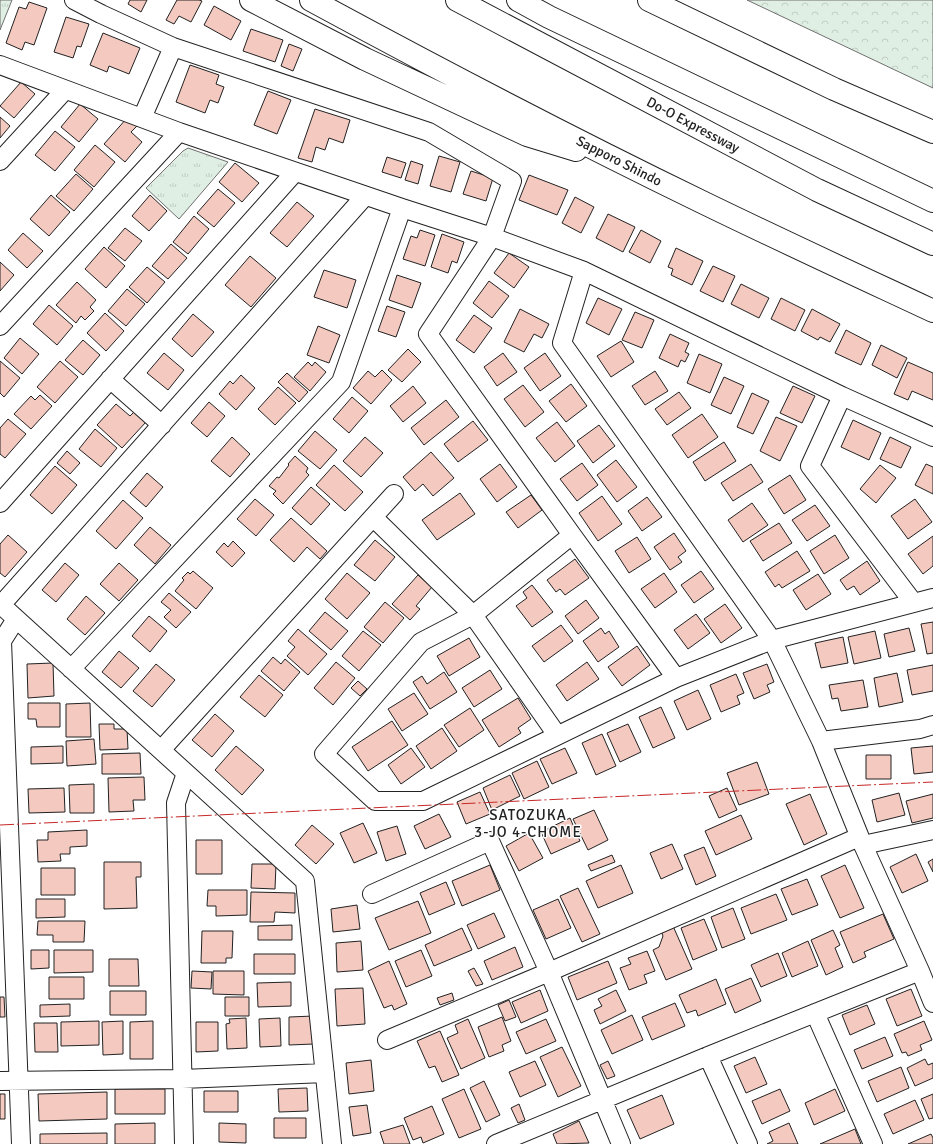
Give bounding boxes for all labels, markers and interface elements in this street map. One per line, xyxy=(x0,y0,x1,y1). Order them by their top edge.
street label: Do-O Expressway xyxy=(644,93,743,157)
street label: Sapporo Shindo xyxy=(573,132,665,190)
district label: SATOZUKA 3-JO 4-CHOME xyxy=(474,806,582,841)

